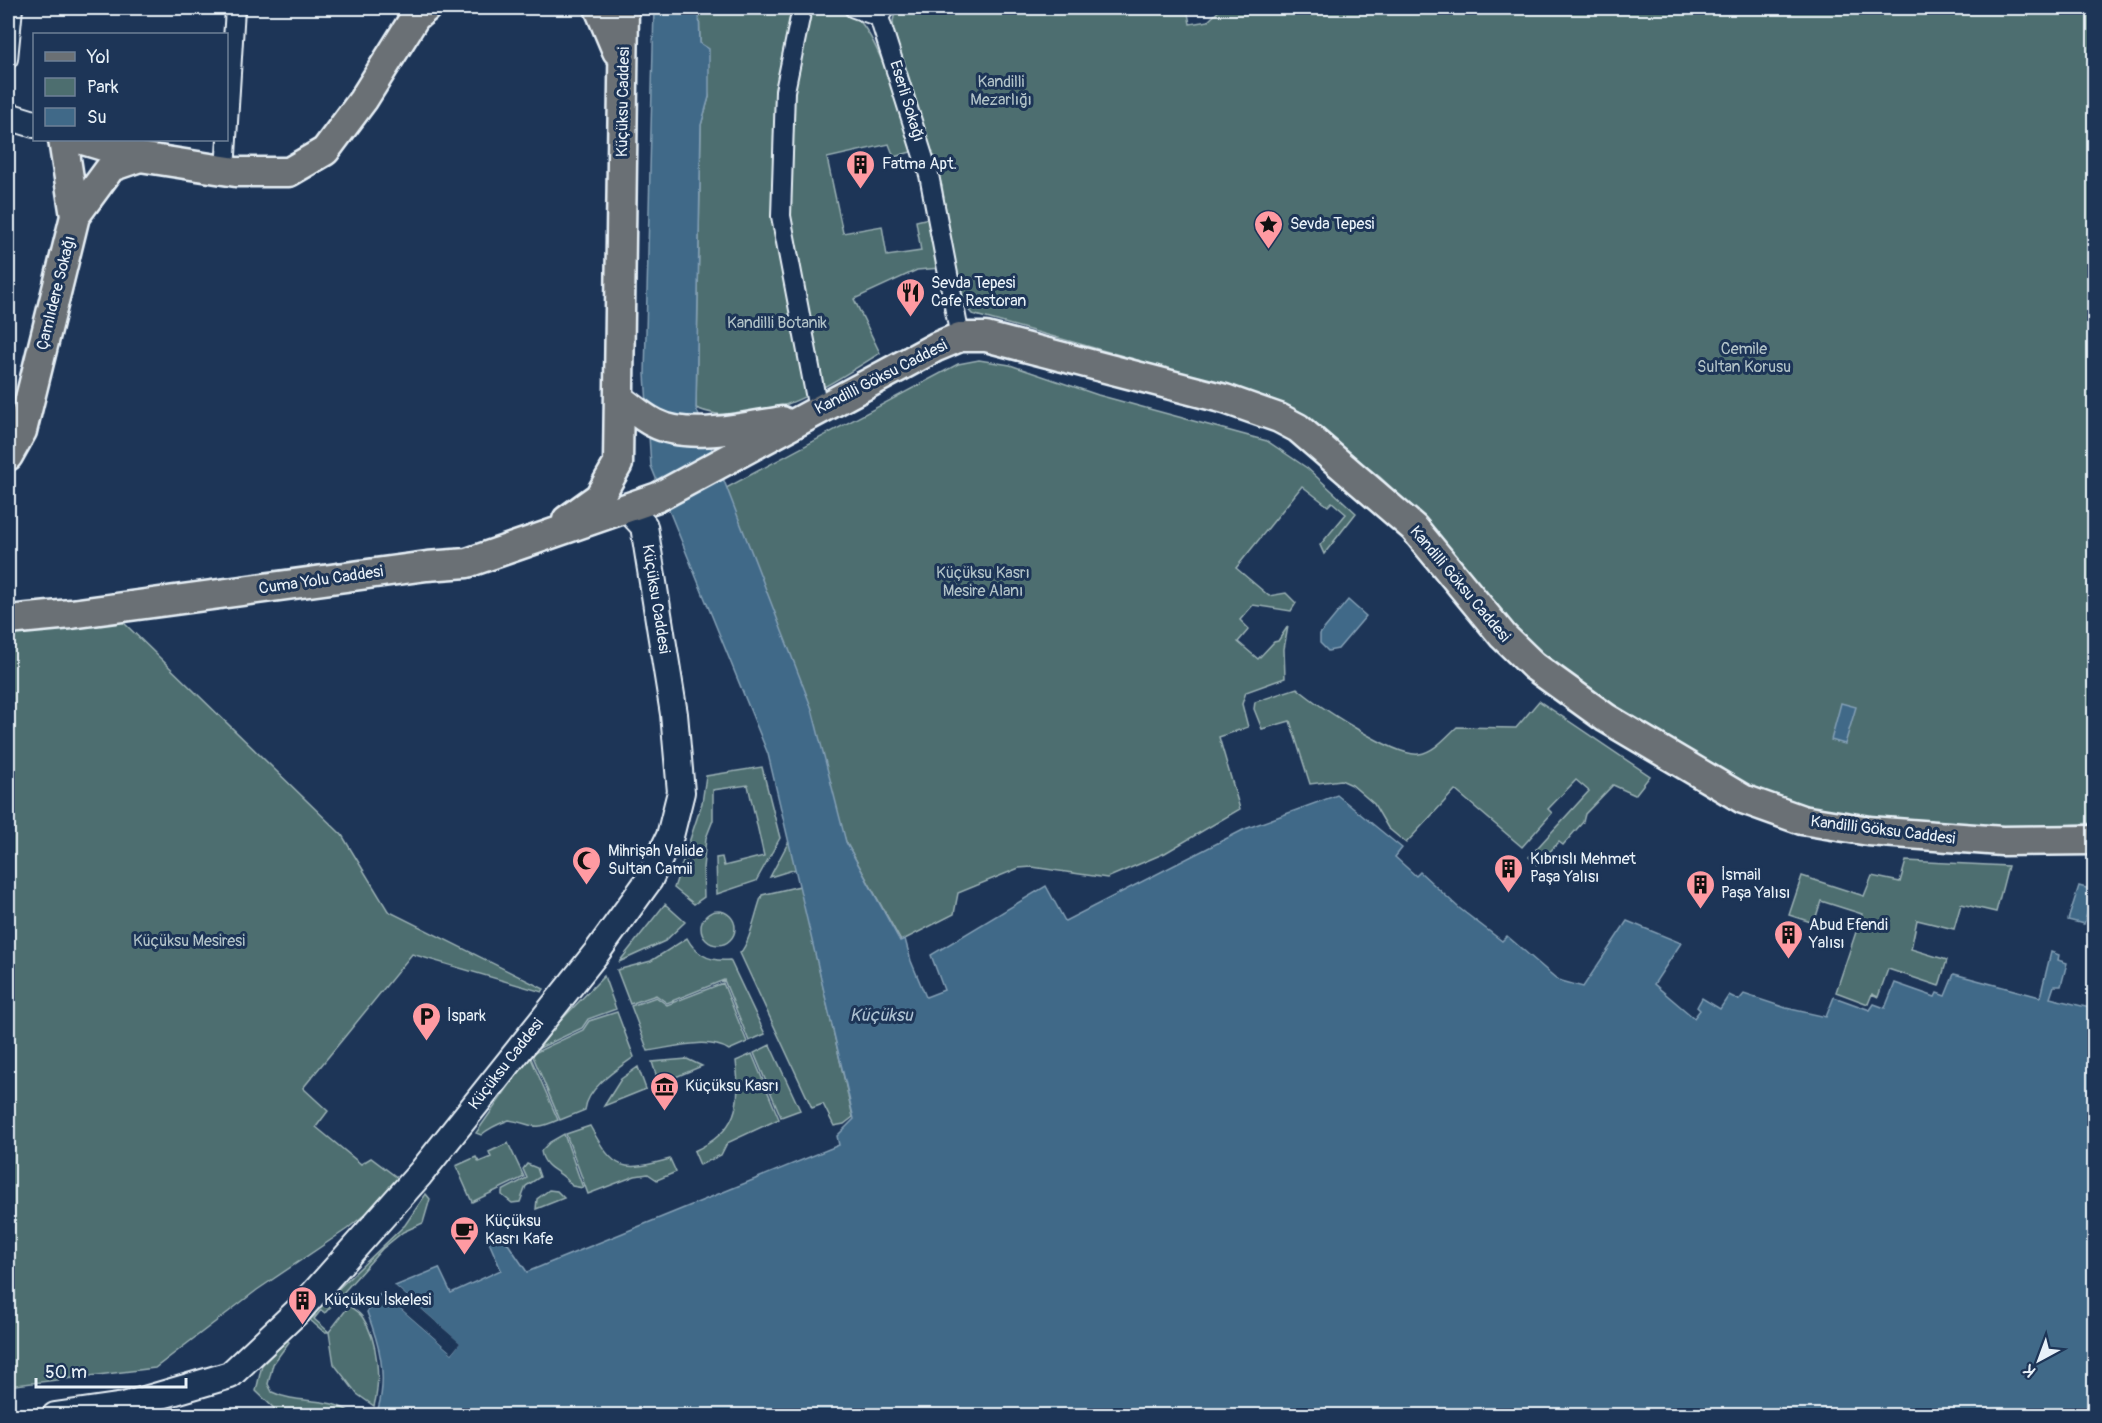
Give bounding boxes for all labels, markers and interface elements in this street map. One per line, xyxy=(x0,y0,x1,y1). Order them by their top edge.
legend xyxy=(33,33,228,141)
text: Yol xyxy=(86,46,110,69)
street label: Küçüksu Caddesi xyxy=(612,46,634,157)
street label: Eserli Sokağı xyxy=(885,58,929,144)
park label: Kandilli Mezarlığı xyxy=(970,72,1032,110)
text: Park xyxy=(87,76,119,99)
text: Su xyxy=(87,106,107,129)
building icon: Fatma Apt. xyxy=(845,148,877,190)
place label: Fatma Apt. xyxy=(882,154,957,174)
place icon: Sevda Tepesi xyxy=(1253,208,1285,250)
place label: Sevda Tepesi xyxy=(1290,214,1375,234)
street label: Çamlıdere Sokağı xyxy=(32,234,80,352)
place label: Sevda Tepesi Cafe Restoran xyxy=(931,273,1026,311)
restaurant icon: Sevda Tepesi Cafe Restoran xyxy=(894,276,926,318)
park label: Kandilli Botanik xyxy=(727,313,827,333)
street label: Kandilli Göksu Caddesi xyxy=(812,335,951,419)
park label: Cemile Sultan Korusu xyxy=(1697,339,1791,377)
street label: Kandilli Göksu Caddesi xyxy=(1406,522,1515,646)
street label: Küçüksu Caddesi xyxy=(637,543,675,655)
street label: Cuma Yolu Caddesi xyxy=(258,561,385,599)
park label: Küçüksu Kasrı Mesire Alanı xyxy=(936,563,1030,601)
street label: Kandilli Göksu Caddesi xyxy=(1809,811,1957,849)
place label: Mihrişah Valide Sultan Camii xyxy=(608,841,704,879)
mosque icon: Mihrişah Valide Sultan Camii xyxy=(571,844,603,886)
place label: Kıbrıslı Mehmet Paşa Yalısı xyxy=(1530,849,1637,887)
building icon: Kıbrıslı Mehmet Paşa Yalısı xyxy=(1493,852,1525,894)
place label: İsmail Paşa Yalısı xyxy=(1721,865,1790,903)
building icon: İsmail Paşa Yalısı xyxy=(1684,868,1716,910)
place label: Abud Efendi Yalısı xyxy=(1808,915,1888,953)
building icon: Abud Efendi Yalısı xyxy=(1772,918,1804,960)
park label: Küçüksu Mesiresi xyxy=(133,931,245,951)
parking icon: İspark xyxy=(410,1000,442,1042)
water label: Küçüksu xyxy=(849,1004,913,1027)
place label: İspark xyxy=(447,1006,486,1026)
street label: Küçüksu Caddesi xyxy=(464,1014,548,1114)
museum icon: Küçüksu Kasrı xyxy=(648,1070,680,1112)
place label: Küçüksu Kasrı xyxy=(685,1076,779,1096)
place label: Küçüksu Kasrı Kafe xyxy=(485,1211,553,1249)
cafe icon: Küçüksu Kasrı Kafe xyxy=(448,1214,480,1256)
building icon: Küçüksu İskelesi xyxy=(287,1284,319,1326)
place label: Küçüksu İskelesi xyxy=(324,1290,432,1310)
north arrow xyxy=(2009,1330,2069,1390)
scale bar xyxy=(36,1351,186,1389)
text: K xyxy=(2019,1360,2040,1381)
text: 50 m xyxy=(45,1361,87,1384)

